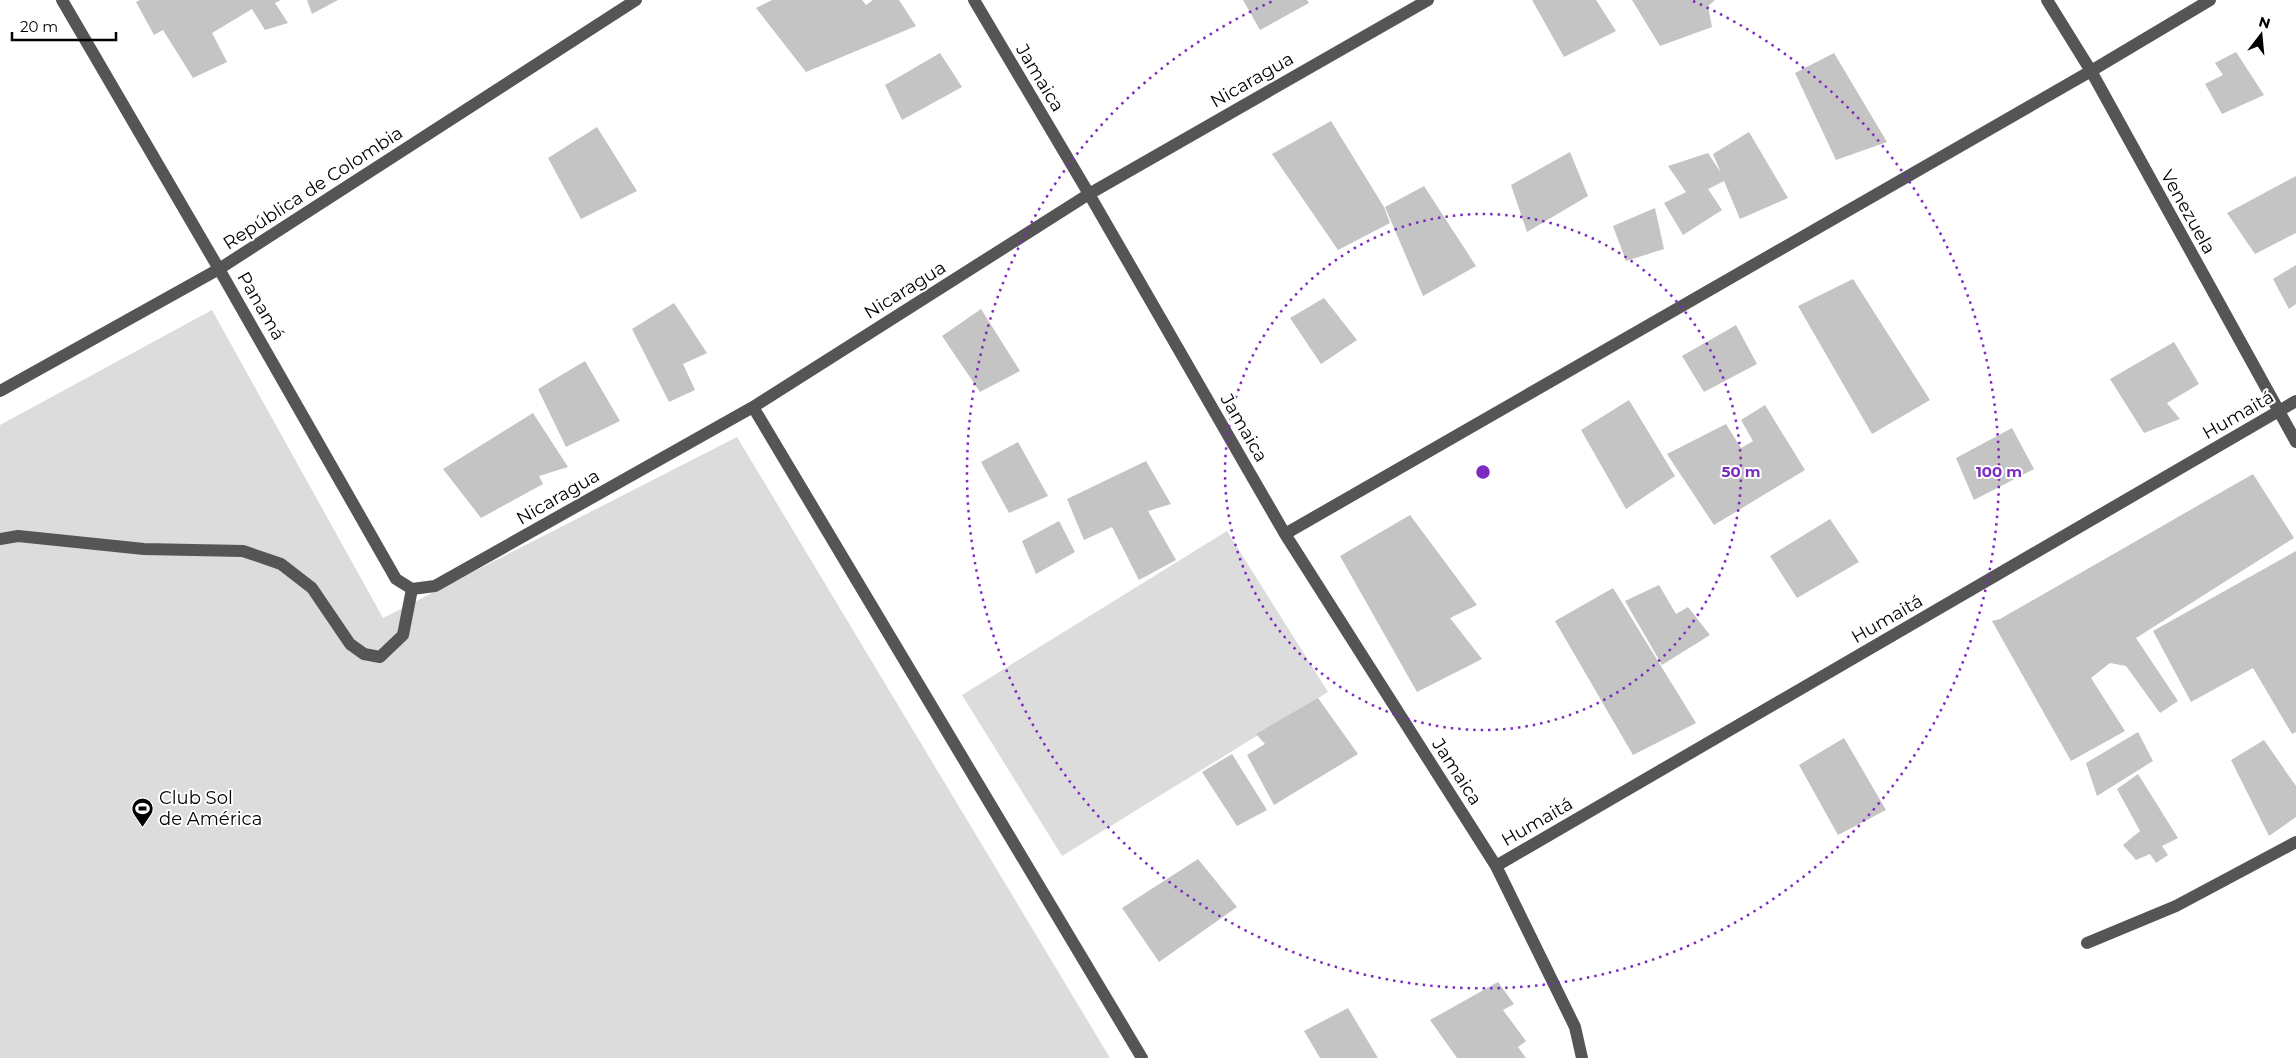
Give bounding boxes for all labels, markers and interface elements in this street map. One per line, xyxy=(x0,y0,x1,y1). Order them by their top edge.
scale bar xyxy=(12,10,116,42)
north arrow xyxy=(2236,10,2286,60)
text: N xyxy=(2257,12,2273,33)
text: 20 m xyxy=(20,17,58,36)
street label: Jamaica xyxy=(1011,39,1069,116)
street label: Nicaragua xyxy=(1206,47,1298,113)
street label: República de Colombia xyxy=(219,122,407,254)
street label: Venezuela xyxy=(2156,166,2220,258)
street label: Nicaragua xyxy=(860,256,950,324)
street label: Panamá xyxy=(233,268,289,344)
street label: Humaitá xyxy=(2198,386,2278,444)
street label: Jamaica xyxy=(1215,389,1272,466)
text: 50 m xyxy=(1721,462,1761,481)
text: 100 m xyxy=(1976,462,2022,481)
centre of rings xyxy=(1474,463,1492,481)
street label: Nicaragua xyxy=(512,464,604,530)
street label: Humaitá xyxy=(1847,590,1927,648)
street label: Jamaica xyxy=(1427,734,1487,809)
place label: Club Sol de América xyxy=(159,787,262,830)
street label: Humaitá xyxy=(1497,793,1577,851)
sports icon: Club Sol de América xyxy=(131,796,155,827)

